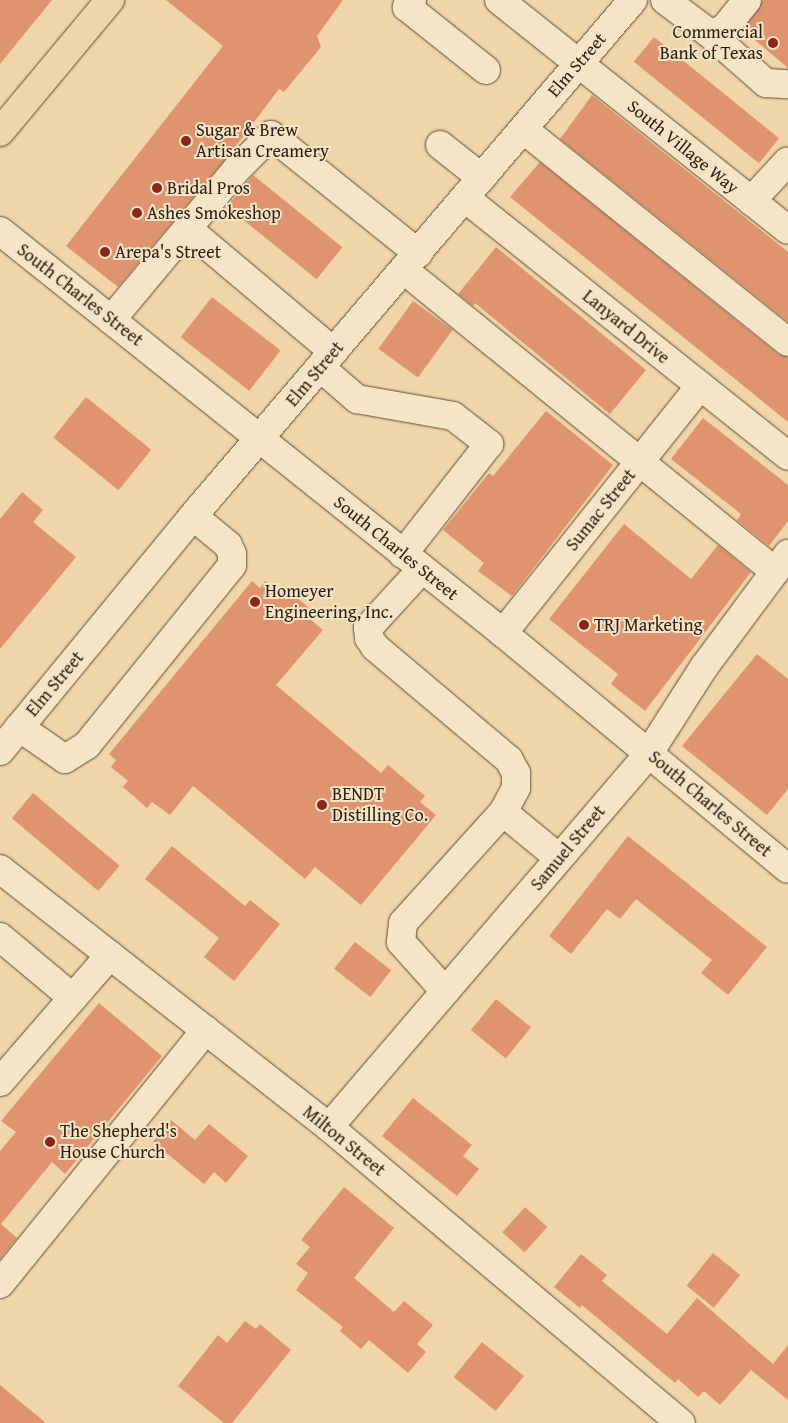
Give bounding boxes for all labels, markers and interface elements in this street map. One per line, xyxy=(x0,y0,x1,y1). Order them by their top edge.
place label: Commercial Bank of Texas xyxy=(660,22,763,64)
street label: Elm Street xyxy=(543,28,611,102)
marker: Commercial Bank of Texas xyxy=(767,37,779,49)
street label: South Village Way xyxy=(623,95,743,199)
place label: Sugar & Brew Artisan Creamery xyxy=(196,120,329,162)
marker: Sugar & Brew Artisan Creamery xyxy=(180,135,192,147)
place label: Bridal Pros xyxy=(167,177,250,199)
marker: Bridal Pros xyxy=(151,182,163,194)
place label: Ashes Smokeshop xyxy=(147,202,281,224)
marker: Ashes Smokeshop xyxy=(131,207,143,219)
street label: South Charles Street xyxy=(13,239,147,351)
place label: Arepa's Street xyxy=(115,241,221,263)
marker: Arepa's Street xyxy=(99,246,111,258)
street label: Lanyard Drive xyxy=(578,285,674,369)
street label: Elm Street xyxy=(282,337,348,411)
street label: Sumac Street xyxy=(561,465,641,555)
street label: South Charles Street xyxy=(329,491,463,605)
place label: Homeyer Engineering, Inc. xyxy=(265,581,393,624)
marker: Homeyer Engineering, Inc. xyxy=(249,596,261,608)
place label: TRJ Marketing xyxy=(594,614,702,636)
marker: TRJ Marketing xyxy=(578,619,590,631)
street label: Elm Street xyxy=(22,647,88,721)
street label: South Charles Street xyxy=(644,746,776,862)
place label: BENDT Distilling Co. xyxy=(332,784,428,826)
marker: BENDT Distilling Co. xyxy=(316,799,328,811)
street label: Samuel Street xyxy=(526,801,610,895)
street label: Milton Street xyxy=(298,1101,390,1181)
place label: The Shepherd's House Church xyxy=(60,1121,177,1164)
marker: The Shepherd's House Church xyxy=(44,1136,56,1148)

